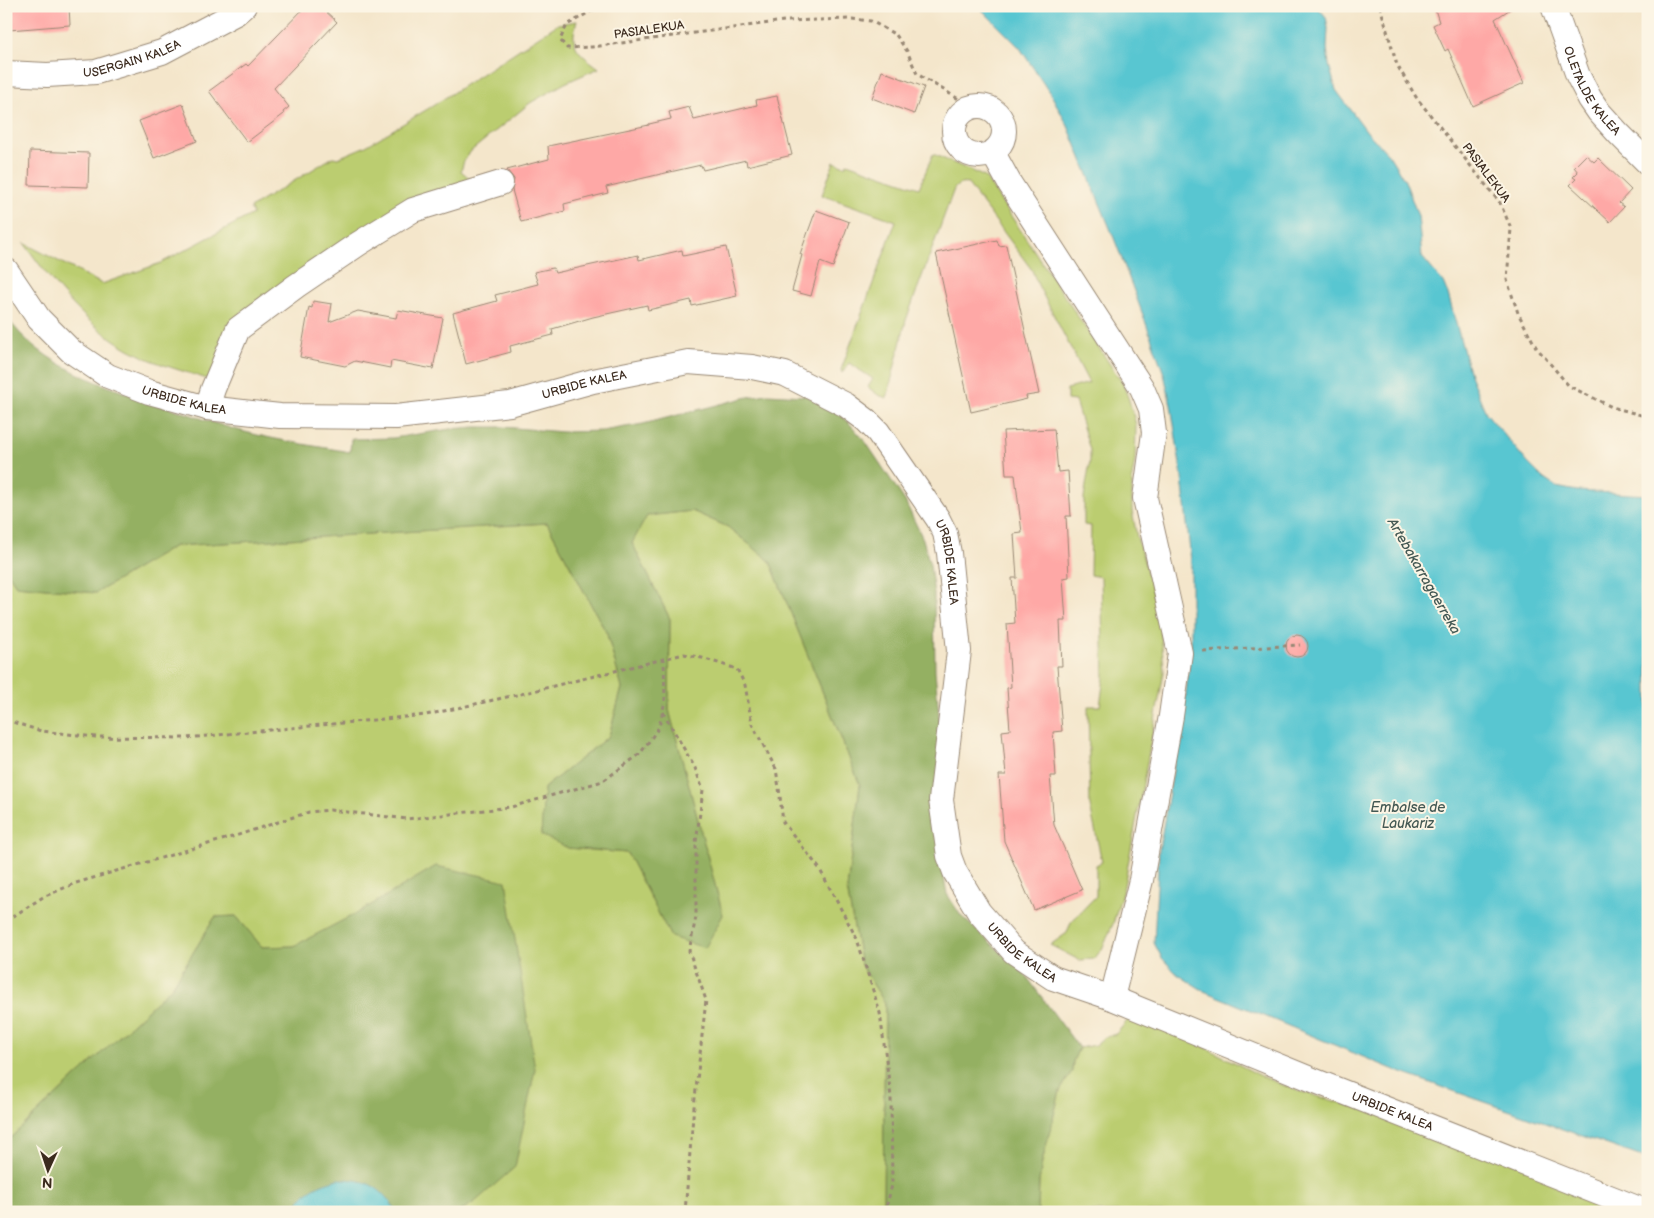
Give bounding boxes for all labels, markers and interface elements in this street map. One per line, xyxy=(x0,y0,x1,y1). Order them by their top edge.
street label: PASIALEKUA xyxy=(613,18,686,42)
street label: USERGAIN KALEA xyxy=(82,36,184,80)
street label: OLETALDE KALEA xyxy=(1560,44,1624,139)
street label: PASIALEKUA xyxy=(1459,140,1514,206)
street label: URBIDE KALEA xyxy=(540,367,628,402)
street label: URBIDE KALEA xyxy=(140,382,227,418)
water label: Artebakarragaerreka xyxy=(1383,514,1464,637)
street label: URBIDE KALEA xyxy=(932,517,962,606)
water label: Embalse de Laukariz xyxy=(1371,799,1446,832)
street label: URBIDE KALEA xyxy=(984,919,1060,986)
street label: URBIDE KALEA xyxy=(1349,1088,1436,1134)
north arrow xyxy=(22,1146,72,1196)
text: N xyxy=(42,1174,53,1191)

